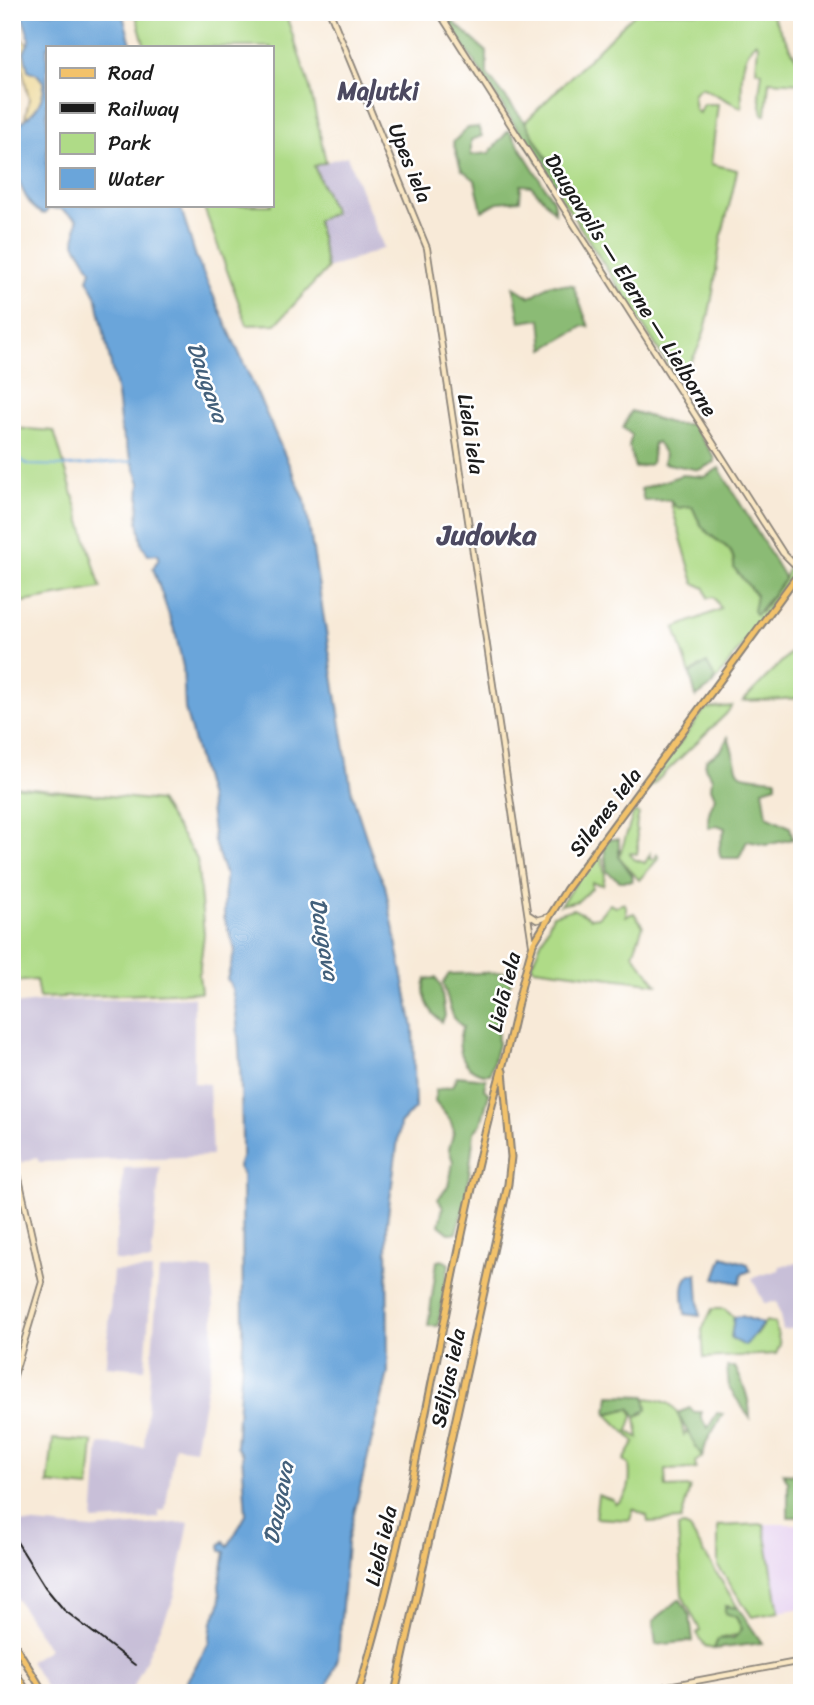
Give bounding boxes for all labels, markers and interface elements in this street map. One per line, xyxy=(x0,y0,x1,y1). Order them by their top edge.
legend xyxy=(46,46,273,206)
text: Road xyxy=(108,54,155,92)
district label: Maļutki xyxy=(336,70,420,112)
text: Railway xyxy=(108,90,179,128)
street label: Upes iela xyxy=(377,117,443,209)
text: Park xyxy=(108,124,151,162)
street label: Daugavpils — Elerne — Lielborne xyxy=(534,146,728,424)
text: Water xyxy=(108,160,165,198)
water label: Daugava xyxy=(175,336,241,430)
street label: Lielā iela xyxy=(446,391,496,478)
district label: Judovka xyxy=(435,510,537,559)
street label: Silenes iela xyxy=(558,759,652,865)
water label: Daugava xyxy=(297,895,352,986)
street label: Lielā iela xyxy=(476,947,532,1036)
street label: Sēlijas iela xyxy=(419,1325,477,1431)
water label: Daugava xyxy=(250,1456,307,1548)
street label: Lielā iela xyxy=(353,1502,409,1590)

